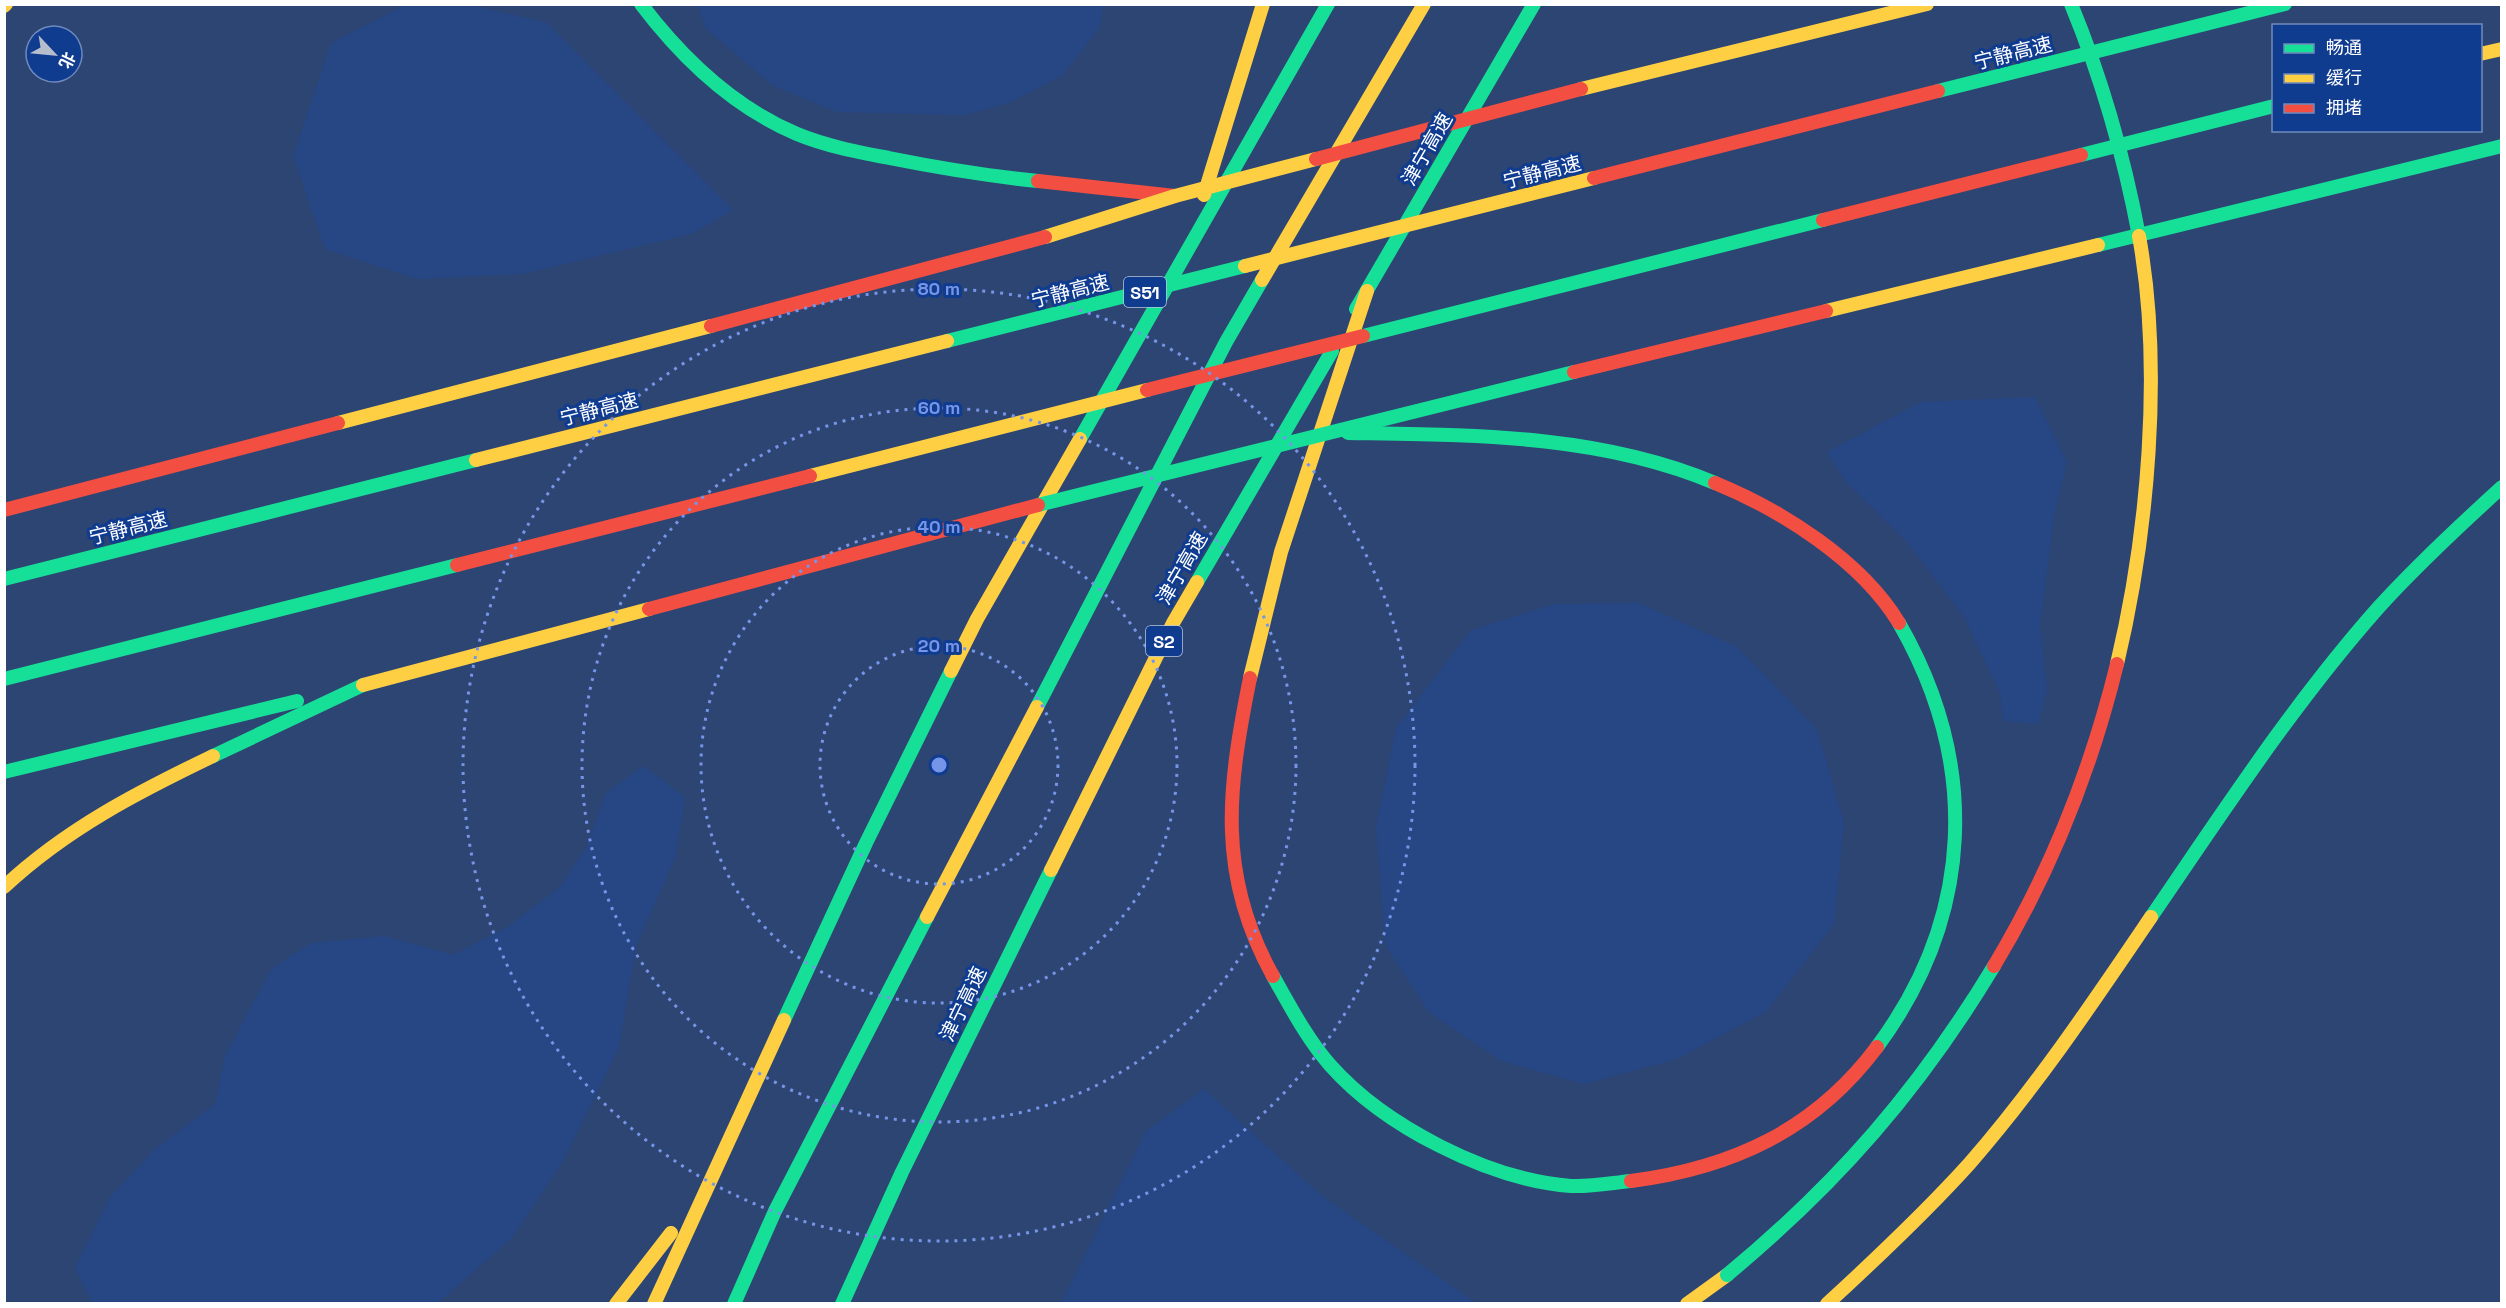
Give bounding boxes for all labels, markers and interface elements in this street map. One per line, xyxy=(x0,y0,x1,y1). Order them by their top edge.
north arrow xyxy=(24,24,84,84)
legend xyxy=(2272,24,2482,132)
street label: 宁静高速 xyxy=(1971,31,2055,75)
text: 畅通 xyxy=(2326,36,2362,59)
text: 北 xyxy=(54,49,80,72)
text: 缓行 xyxy=(2326,66,2362,89)
text: 拥堵 xyxy=(2326,96,2362,119)
street label: 津宁高速 xyxy=(1396,108,1458,190)
street label: 宁静高速 xyxy=(1500,150,1584,194)
street label: 宁静高速 xyxy=(1028,269,1112,313)
text: 80 m xyxy=(918,277,960,300)
road number: S51 xyxy=(1124,277,1166,307)
street label: 宁静高速 xyxy=(557,387,641,431)
text: 60 m xyxy=(918,396,960,419)
street label: 宁静高速 xyxy=(86,506,170,550)
text: 40 m xyxy=(917,515,961,538)
street label: 津宁高速 xyxy=(1151,527,1213,609)
road number: S2 xyxy=(1146,626,1182,656)
text: 20 m xyxy=(918,634,960,657)
centre of rings xyxy=(929,755,949,775)
street label: 津宁高速 xyxy=(934,962,992,1046)

